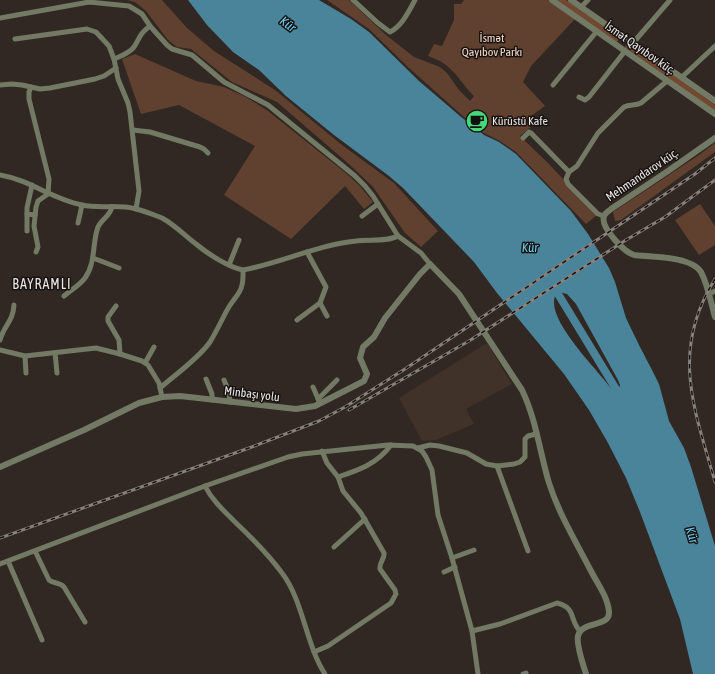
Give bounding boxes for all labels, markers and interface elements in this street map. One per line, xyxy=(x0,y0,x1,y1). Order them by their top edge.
water label: Kür xyxy=(277,13,300,36)
street label: İsmət Qayıbov küç. xyxy=(602,19,678,77)
park label: İsmət Qayıbov Parkı xyxy=(462,31,522,59)
cafe icon: Kürüstü Kafe xyxy=(464,108,490,134)
place label: Kürüstü Kafe xyxy=(492,114,548,128)
street label: Mehmandarov küç. xyxy=(603,146,681,204)
water label: Kür xyxy=(522,240,539,255)
district label: BAYRAMLI xyxy=(12,276,72,292)
street label: Minbaşı yolu xyxy=(223,384,281,404)
water label: Kür xyxy=(682,525,702,546)

